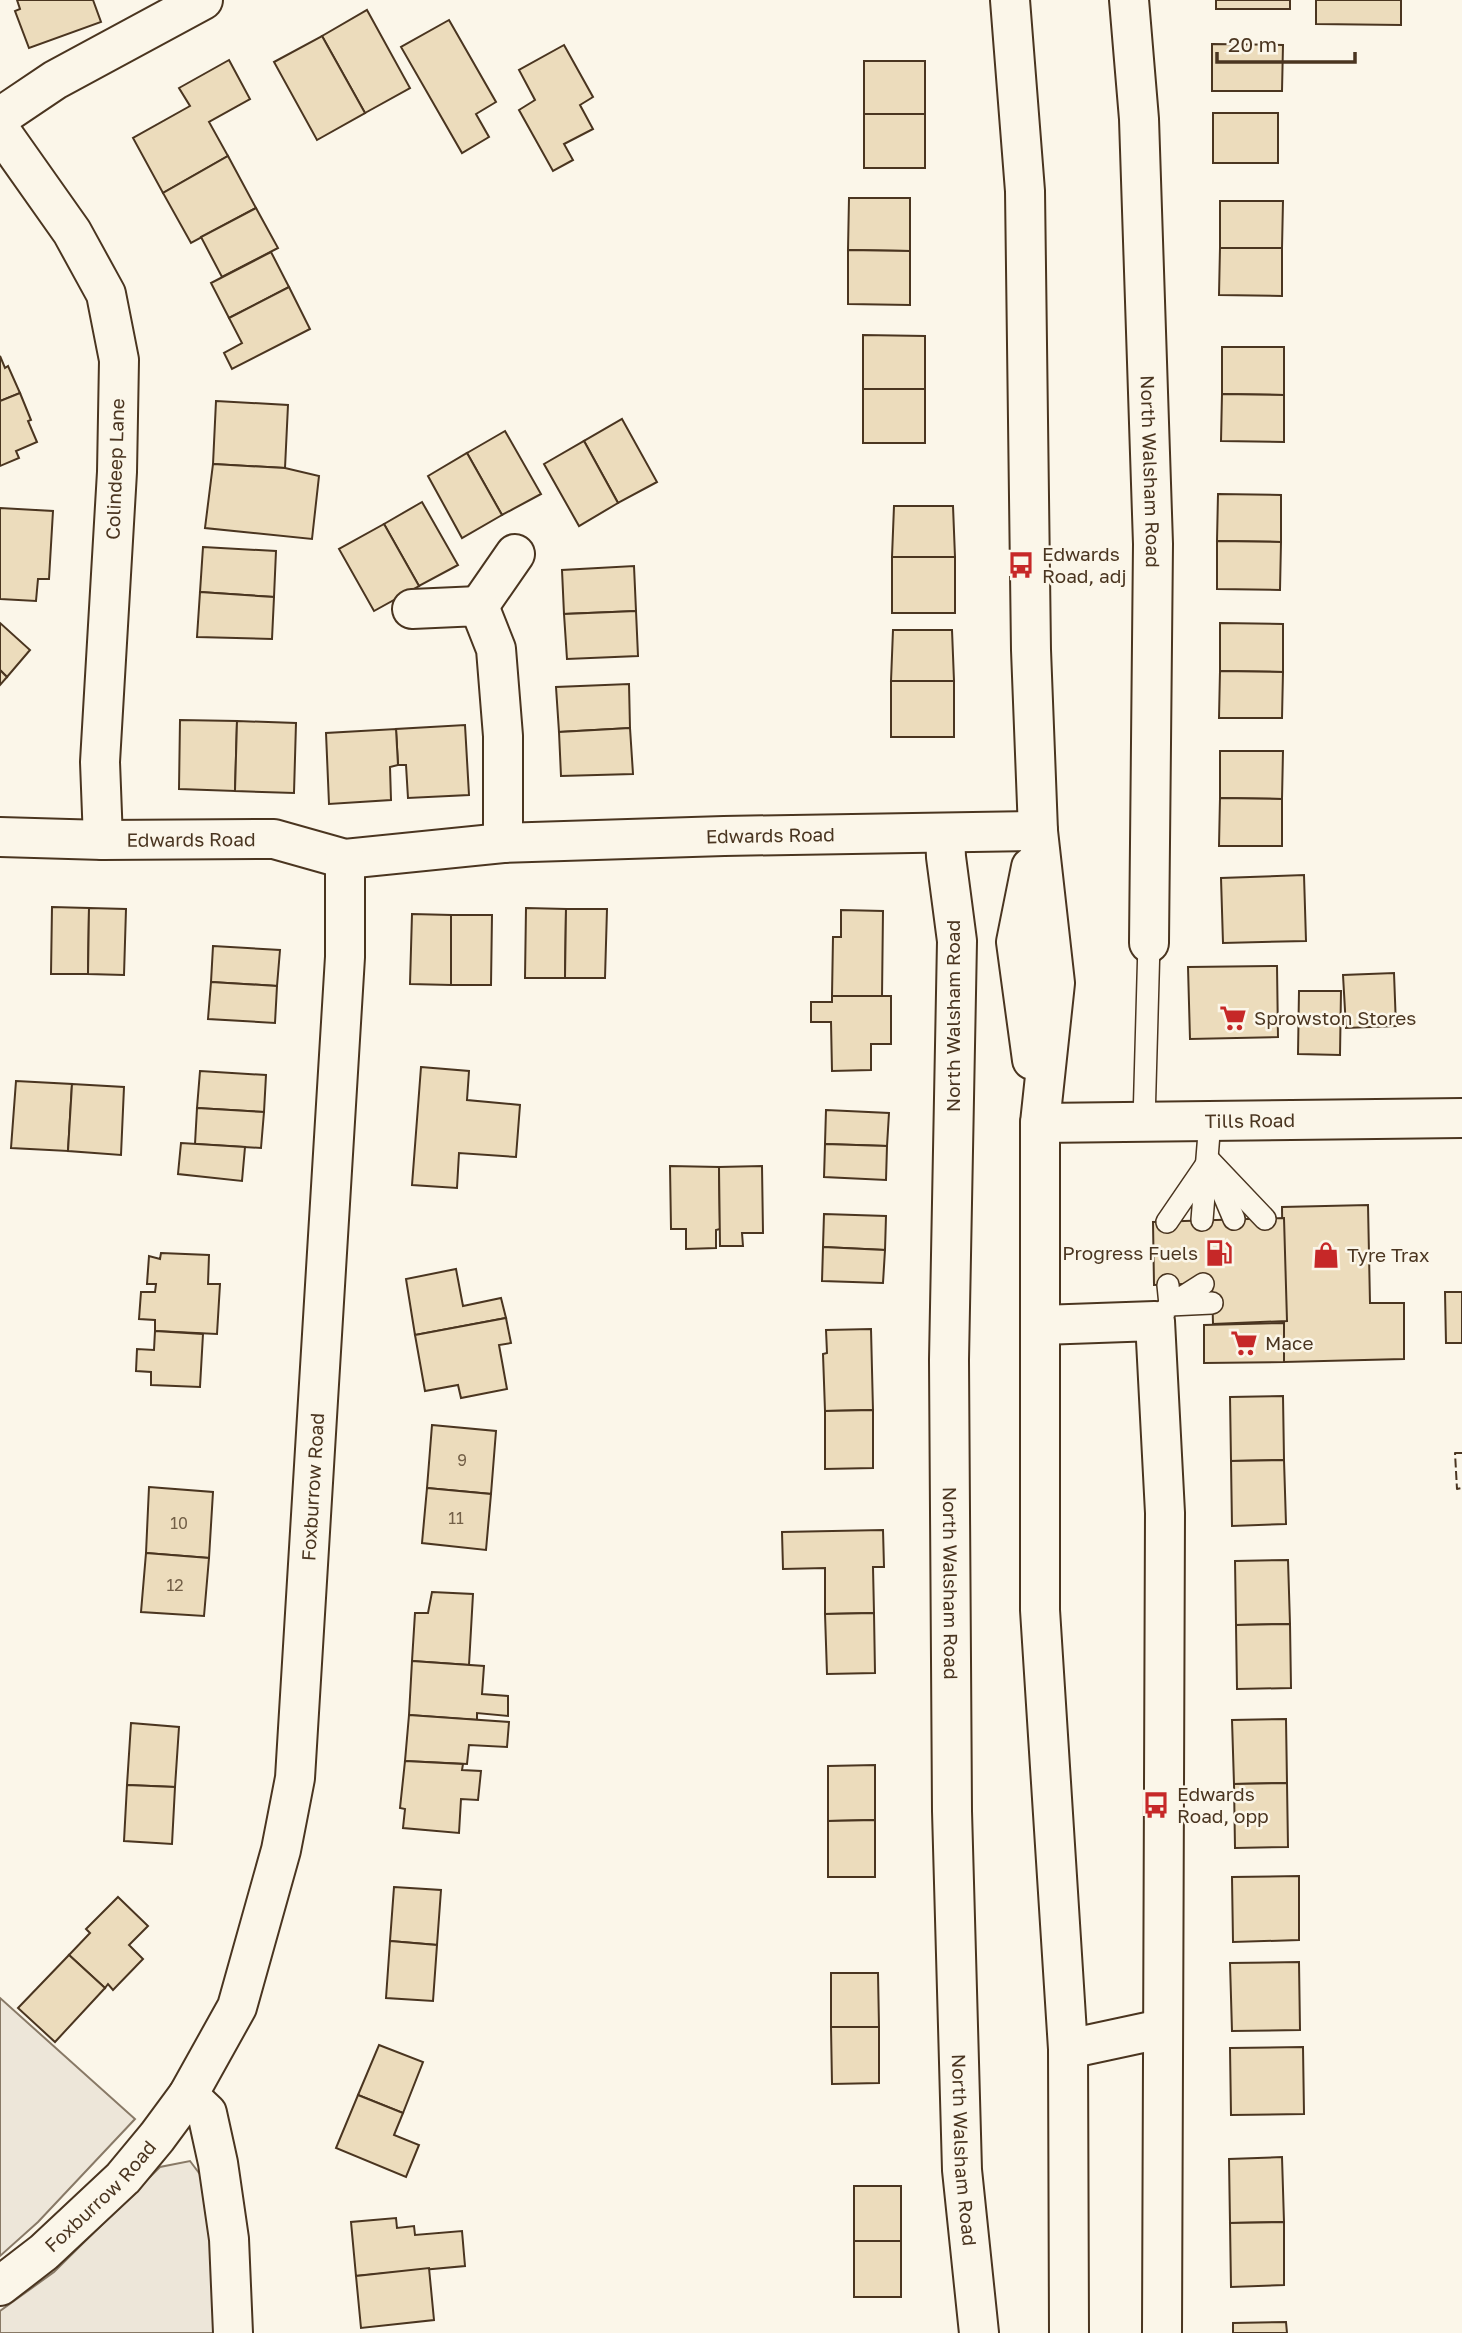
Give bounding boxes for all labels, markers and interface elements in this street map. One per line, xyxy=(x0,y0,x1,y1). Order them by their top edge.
scale bar xyxy=(1217,21,1355,65)
text: 20 m xyxy=(1228,31,1277,57)
street label: North Walsham Road xyxy=(1136,375,1165,568)
street label: Colindeep Lane xyxy=(101,398,128,540)
place label: Edwards Road, adj xyxy=(1042,542,1127,587)
bus stop icon: Edwards Road, adj xyxy=(1006,550,1036,580)
street label: Edwards Road xyxy=(705,822,835,848)
street label: Edwards Road xyxy=(126,827,256,851)
street label: North Walsham Road xyxy=(941,920,964,1112)
supermarket icon: Sprowston Stores xyxy=(1218,1003,1248,1033)
place label: Sprowston Stores xyxy=(1254,1006,1416,1029)
street label: Tills Road xyxy=(1205,1108,1295,1132)
fuel station icon: Progress Fuels xyxy=(1204,1238,1234,1268)
shop icon: Tyre Trax xyxy=(1311,1240,1341,1270)
place label: Progress Fuels xyxy=(1062,1241,1198,1264)
place label: Tyre Trax xyxy=(1347,1243,1429,1266)
supermarket icon: Mace xyxy=(1229,1328,1259,1358)
place label: Mace xyxy=(1265,1331,1313,1354)
street label: Foxburrow Road xyxy=(296,1412,328,1562)
house number: 9 xyxy=(457,1450,467,1470)
street label: North Walsham Road xyxy=(939,1487,963,1680)
house number: 11 xyxy=(448,1508,464,1528)
house number: 10 xyxy=(170,1513,188,1533)
house number: 12 xyxy=(166,1575,184,1595)
place label: Edwards Road, opp xyxy=(1177,1782,1269,1827)
bus stop icon: Edwards Road, opp xyxy=(1141,1790,1171,1820)
street label: North Walsham Road xyxy=(948,2053,982,2247)
street label: Foxburrow Road xyxy=(40,2135,160,2256)

